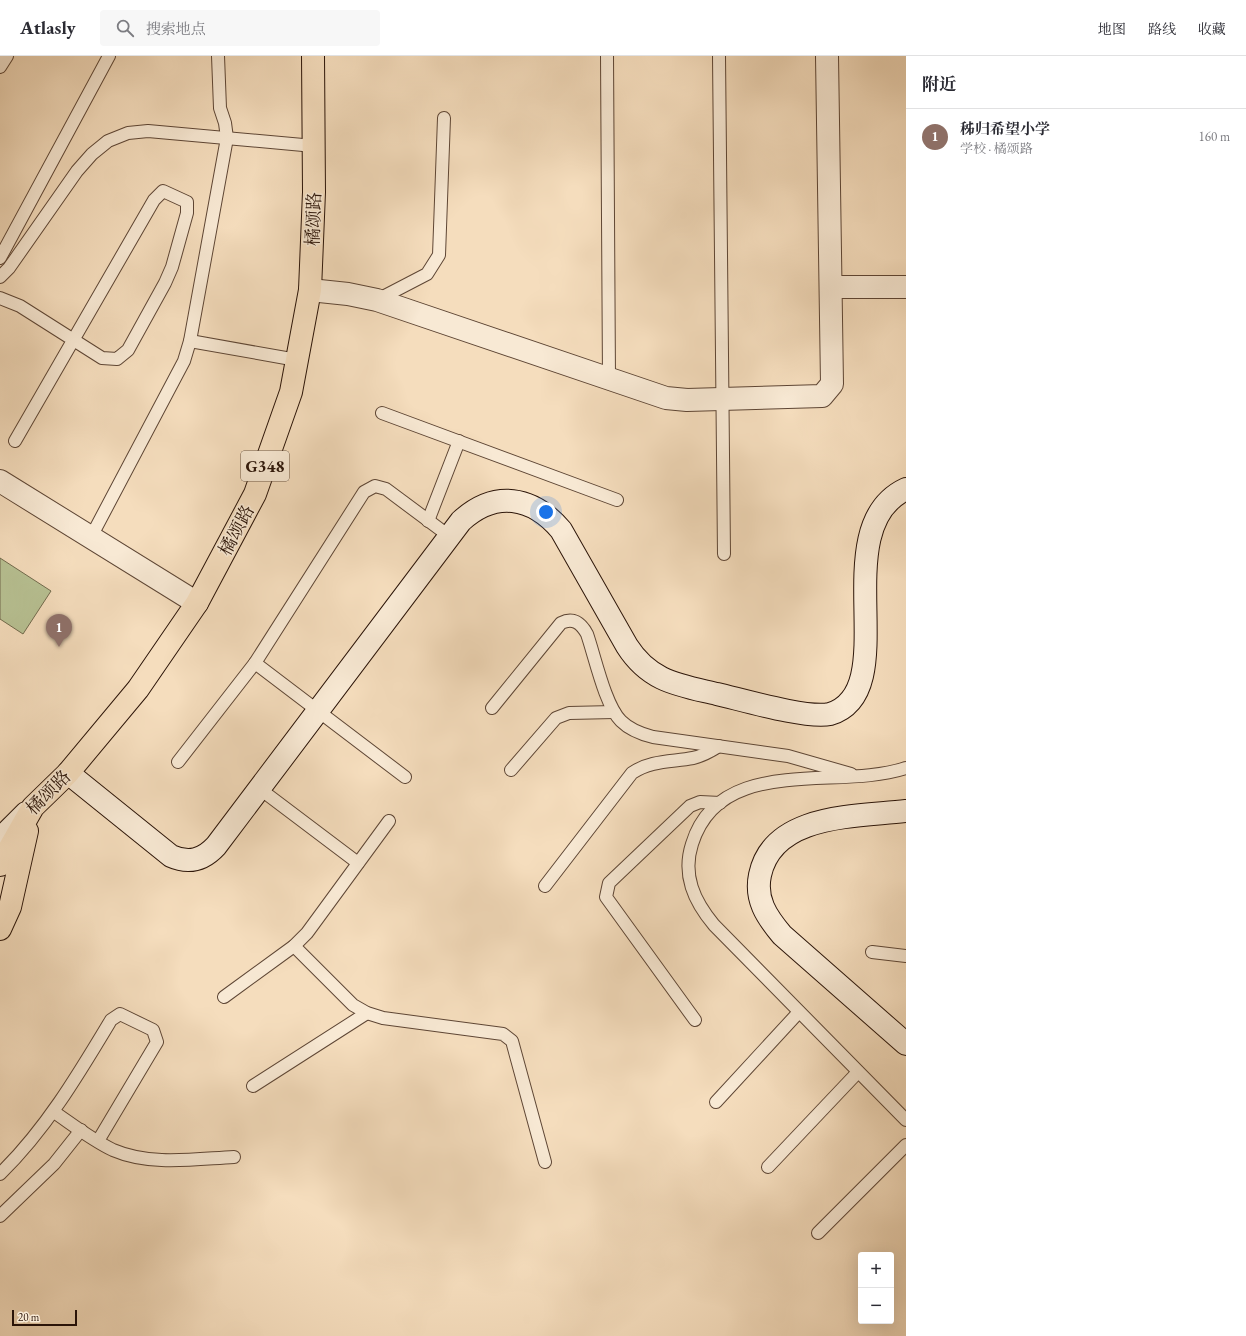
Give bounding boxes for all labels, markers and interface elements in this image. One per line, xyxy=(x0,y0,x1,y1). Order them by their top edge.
search box xyxy=(100,10,380,46)
text: Atlasly xyxy=(20,15,76,40)
icon: search xyxy=(114,17,136,39)
text: 搜索地点 xyxy=(146,19,206,38)
text: 地图 xyxy=(1098,20,1126,38)
text: 路线 xyxy=(1148,20,1176,38)
text: 收藏 xyxy=(1198,20,1226,38)
text: 附近 xyxy=(922,73,956,95)
text: 秭归希望小学 xyxy=(960,119,1050,138)
text: 1 xyxy=(932,128,938,145)
text: 160 m xyxy=(1199,128,1230,145)
text: 学校 · 橘颂路 xyxy=(960,140,1033,157)
street label: 橘颂路 xyxy=(301,192,325,246)
road number: G348 xyxy=(241,451,289,481)
street label: 橘颂路 xyxy=(213,501,259,559)
your location xyxy=(536,502,556,522)
pin: 1 xyxy=(46,614,72,647)
street label: 橘颂路 xyxy=(21,765,75,819)
map controls xyxy=(858,1252,894,1324)
button: + xyxy=(858,1252,894,1288)
button: − xyxy=(858,1288,894,1324)
scale bar xyxy=(12,1308,77,1327)
text: 20 m xyxy=(18,1310,39,1324)

